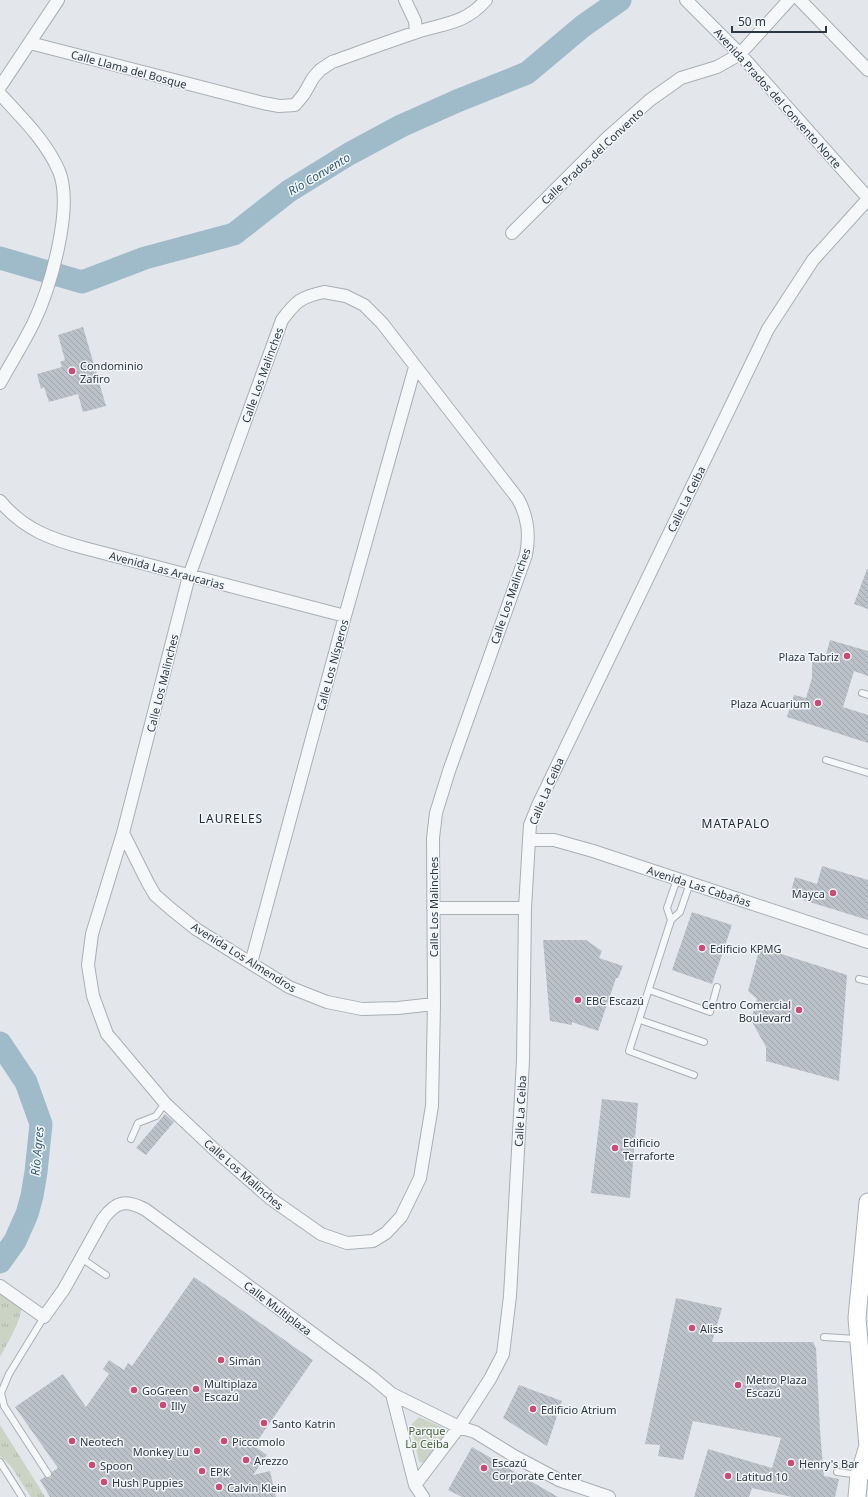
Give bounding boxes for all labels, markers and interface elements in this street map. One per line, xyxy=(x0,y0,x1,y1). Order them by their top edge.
scale bar xyxy=(732,8,826,34)
text: 50 m xyxy=(738,13,766,30)
street label: Avenida Prados del Convento Norte xyxy=(711,25,845,171)
street label: Calle Llama del Bosque xyxy=(69,46,189,92)
street label: Calle Prados del Convento xyxy=(538,104,647,207)
water label: Río Convento xyxy=(285,149,354,199)
street label: Calle Los Malinches xyxy=(238,325,286,425)
place label: Condominio Zafiro xyxy=(80,358,144,386)
marker: Condominio Zafiro xyxy=(67,366,77,376)
street label: Calle La Ceiba xyxy=(664,464,708,534)
street label: Calle Los Malinches xyxy=(487,546,533,646)
street label: Avenida Las Araucarias xyxy=(108,547,226,593)
street label: Calle Los Nísperos xyxy=(313,618,351,712)
street label: Calle Los Malinches xyxy=(143,632,181,734)
place label: Plaza Tabriz xyxy=(778,649,839,664)
marker: Plaza Tabriz xyxy=(842,651,852,661)
place label: Plaza Acuarium xyxy=(730,696,810,711)
marker: Plaza Acuarium xyxy=(813,698,823,708)
street label: Calle La Ceiba xyxy=(525,755,567,827)
district label: LAURELES xyxy=(199,810,263,827)
district label: MATAPALO xyxy=(702,815,770,832)
street label: Calle Los Malinches xyxy=(426,857,441,957)
street label: Avenida Las Cabañas xyxy=(645,862,753,910)
place label: Mayca xyxy=(792,886,825,901)
marker: Mayca xyxy=(828,888,838,898)
street label: Avenida Los Almendros xyxy=(189,919,299,995)
place label: Edificio KPMG xyxy=(710,941,781,956)
marker: Edificio KPMG xyxy=(697,943,707,953)
place label: EBC Escazú xyxy=(586,993,644,1008)
marker: EBC Escazú xyxy=(573,995,583,1005)
place label: Centro Comercial Boulevard xyxy=(702,997,791,1025)
marker: Centro Comercial Boulevard xyxy=(794,1005,804,1015)
street label: Calle La Ceiba xyxy=(511,1075,529,1147)
water label: Río Agres xyxy=(26,1126,48,1176)
street label: Calle Los Malinches xyxy=(201,1135,287,1213)
place label: Edificio Terraforte xyxy=(623,1135,675,1163)
marker: Edificio Terraforte xyxy=(610,1143,620,1153)
street label: Calle Multiplaza xyxy=(241,1278,315,1338)
place label: Aliss xyxy=(700,1321,723,1336)
marker: Aliss xyxy=(687,1323,697,1333)
place label: Simán xyxy=(229,1353,261,1368)
marker: Simán xyxy=(216,1355,226,1365)
place label: Metro Plaza Escazú xyxy=(746,1372,807,1400)
place label: Multiplaza Escazú xyxy=(204,1376,258,1404)
marker: Metro Plaza Escazú xyxy=(733,1380,743,1390)
place label: GoGreen xyxy=(142,1383,188,1398)
marker: Multiplaza Escazú xyxy=(191,1384,201,1394)
marker: GoGreen xyxy=(129,1385,139,1395)
place label: Illy xyxy=(171,1398,186,1413)
marker: Illy xyxy=(158,1400,168,1410)
place label: Edificio Atrium xyxy=(541,1402,616,1417)
marker: Edificio Atrium xyxy=(528,1404,538,1414)
place label: Santo Katrin xyxy=(272,1416,336,1431)
marker: Santo Katrin xyxy=(259,1418,269,1428)
park label: Parque La Ceiba xyxy=(405,1423,449,1451)
place label: Neotech xyxy=(80,1434,123,1449)
place label: Piccomolo xyxy=(232,1434,285,1449)
marker: Neotech xyxy=(67,1436,77,1446)
marker: Piccomolo xyxy=(219,1436,229,1446)
place label: Monkey Lu xyxy=(133,1444,189,1459)
marker: Monkey Lu xyxy=(192,1446,202,1456)
place label: Arezzo xyxy=(254,1453,289,1468)
marker: Arezzo xyxy=(241,1455,251,1465)
place label: Escazú Corporate Center xyxy=(492,1455,582,1483)
place label: Henry's Bar xyxy=(799,1456,859,1471)
place label: Spoon xyxy=(100,1458,133,1473)
marker: Henry's Bar xyxy=(786,1458,796,1468)
marker: Spoon xyxy=(87,1460,97,1470)
marker: Escazú Corporate Center xyxy=(479,1463,489,1473)
place label: EPK xyxy=(210,1464,230,1479)
marker: EPK xyxy=(197,1466,207,1476)
place label: Latitud 10 xyxy=(736,1469,788,1484)
marker: Latitud 10 xyxy=(723,1471,733,1481)
place label: Hush Puppies xyxy=(112,1475,183,1490)
marker: Hush Puppies xyxy=(99,1477,109,1487)
place label: Calvin Klein xyxy=(227,1480,287,1495)
marker: Calvin Klein xyxy=(214,1482,224,1492)

